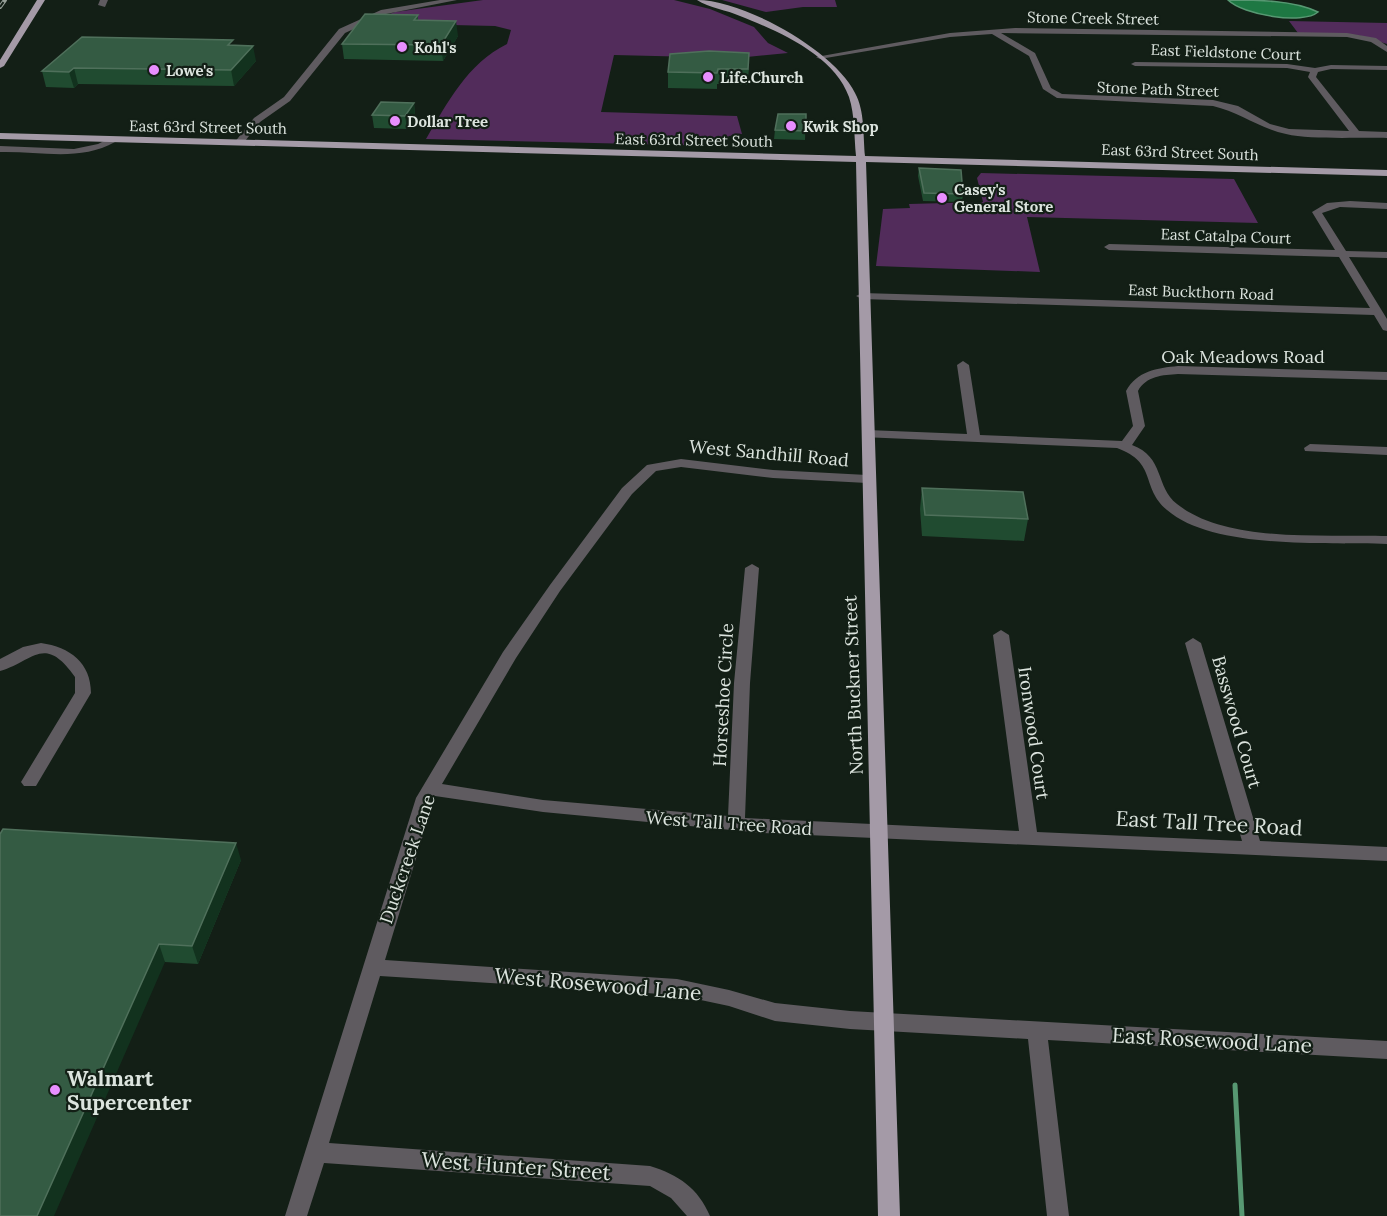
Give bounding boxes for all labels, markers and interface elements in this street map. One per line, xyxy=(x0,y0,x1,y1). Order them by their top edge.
street label: Stone Creek Street xyxy=(1027,7,1159,29)
place label: Kohl's xyxy=(414,38,457,57)
marker: Kohl's xyxy=(395,40,409,54)
street label: East Fieldstone Court xyxy=(1150,40,1302,64)
place label: Lowe's xyxy=(166,61,213,80)
marker: Lowe's xyxy=(147,63,161,77)
place label: Life.Church xyxy=(720,68,804,87)
marker: Life.Church xyxy=(701,70,715,84)
street label: Stone Path Street xyxy=(1097,77,1220,101)
place label: Dollar Tree xyxy=(407,112,488,131)
marker: Dollar Tree xyxy=(388,114,402,128)
street label: East 63rd Street South xyxy=(129,116,287,138)
place label: Kwik Shop xyxy=(803,117,878,136)
marker: Kwik Shop xyxy=(784,119,798,133)
street label: East 63rd Street South xyxy=(615,129,773,151)
street label: East 63rd Street South xyxy=(1101,140,1259,164)
place label: Casey's General Store xyxy=(954,180,1053,216)
marker: Casey's General Store xyxy=(935,191,949,205)
street label: East Catalpa Court xyxy=(1160,224,1292,248)
street label: East Buckthorn Road xyxy=(1128,280,1274,304)
street label: Oak Meadows Road xyxy=(1161,345,1325,368)
street label: West Sandhill Road xyxy=(688,435,850,471)
street label: North Buckner Street xyxy=(838,595,868,775)
street label: Horseshoe Circle xyxy=(708,622,738,767)
street label: Basswood Court xyxy=(1207,653,1267,791)
street label: Ironwood Court xyxy=(1013,665,1055,801)
street label: Duckcreek Lane xyxy=(374,791,440,927)
street label: East Tall Tree Road xyxy=(1115,805,1303,841)
street label: West Tall Tree Road xyxy=(645,806,813,840)
street label: West Rosewood Lane xyxy=(493,961,703,1007)
street label: East Rosewood Lane xyxy=(1111,1021,1313,1059)
place label: Walmart Supercenter xyxy=(67,1065,192,1116)
marker: Walmart Supercenter xyxy=(48,1083,62,1097)
street label: West Hunter Street xyxy=(421,1146,612,1186)

